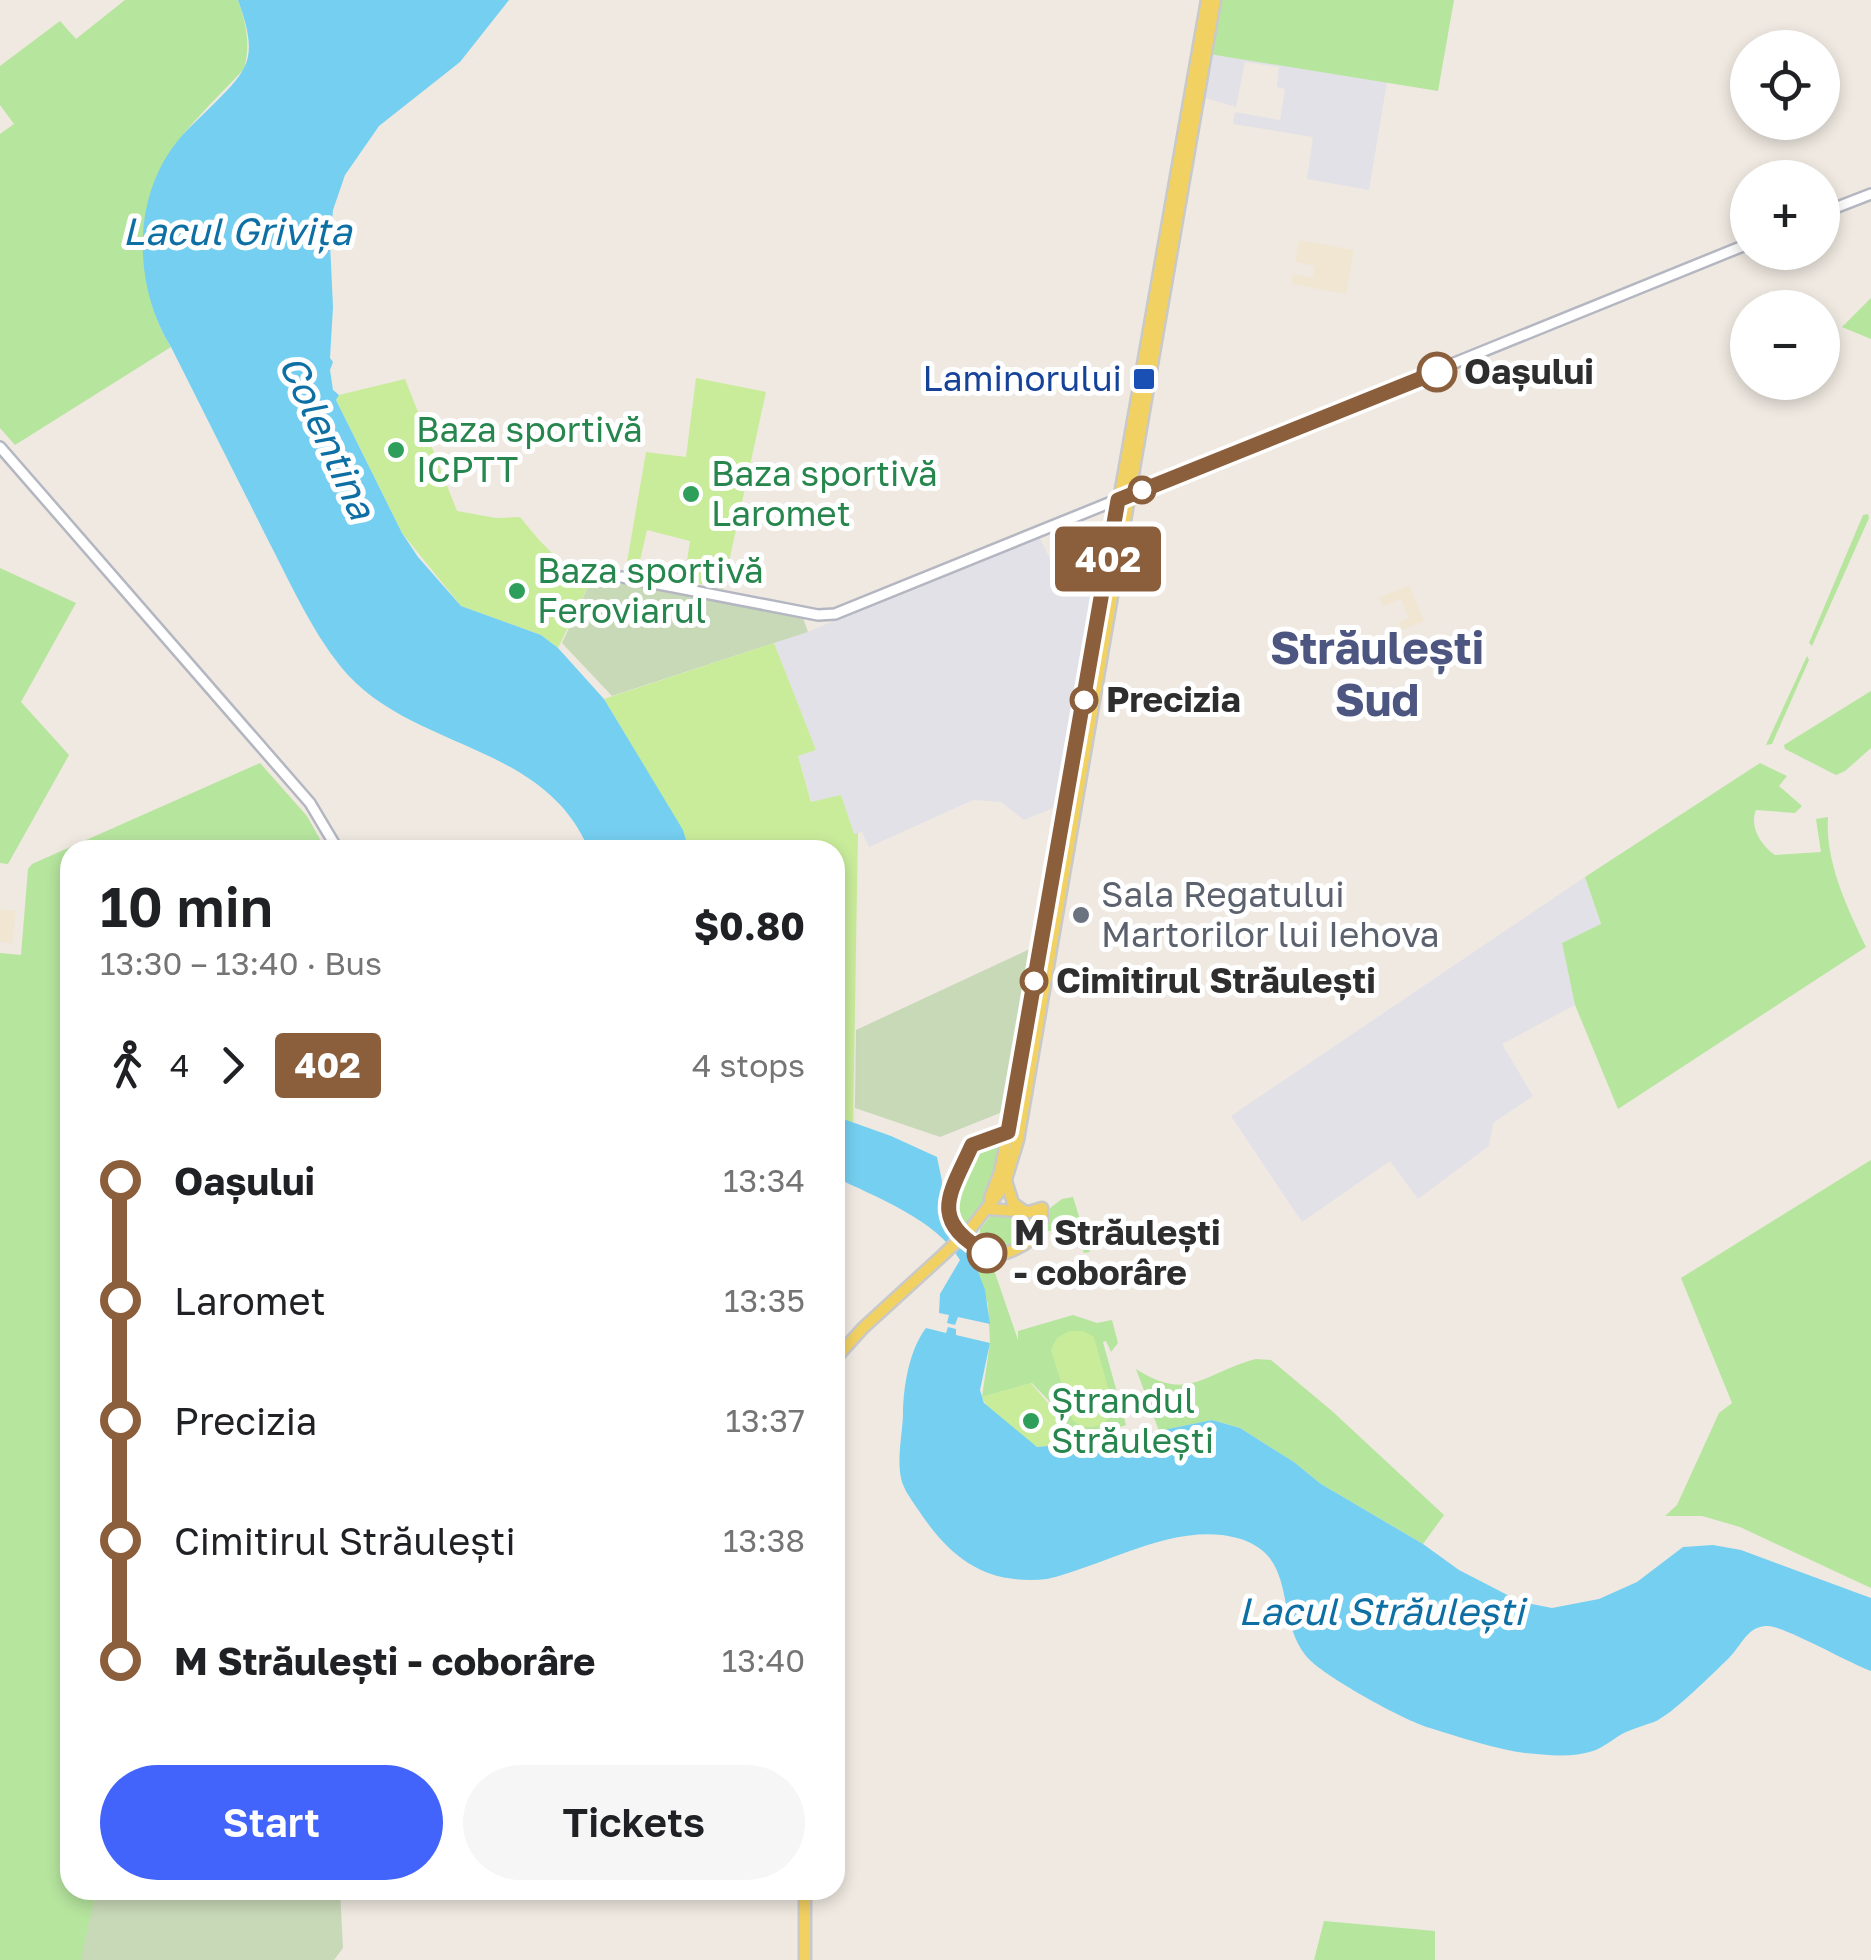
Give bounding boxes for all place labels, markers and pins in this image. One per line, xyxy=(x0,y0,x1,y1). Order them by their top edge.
place label: Oașului xyxy=(1464,350,1594,392)
marker: Oașului xyxy=(1418,353,1456,391)
place label: Laminorului xyxy=(922,357,1122,399)
marker: Laminorului xyxy=(1131,366,1157,392)
place label: Baza sportivă ICPTT xyxy=(416,408,643,490)
marker: Baza sportivă ICPTT xyxy=(385,439,407,461)
place label: Baza sportivă Laromet xyxy=(711,452,938,534)
unlabelled marker xyxy=(1129,477,1155,503)
marker: Baza sportivă Laromet xyxy=(680,483,702,505)
place label: Baza sportivă Feroviarul xyxy=(537,549,764,631)
marker: Baza sportivă Feroviarul xyxy=(506,580,528,602)
place label: Precizia xyxy=(1106,678,1241,720)
marker: Precizia xyxy=(1071,687,1097,713)
place label: Sala Regatului Martorilor lui Iehova xyxy=(1101,873,1439,955)
marker: Sala Regatului Martorilor lui Iehova xyxy=(1070,904,1092,926)
place label: Cimitirul Străulești xyxy=(1056,959,1376,1001)
marker: Cimitirul Străulești xyxy=(1021,968,1047,994)
place label: M Străulești - coborâre xyxy=(1014,1211,1220,1293)
marker: M Străulești - coborâre xyxy=(968,1234,1006,1272)
place label: Ștrandul Străulești xyxy=(1051,1379,1214,1461)
marker: Ștrandul Străulești xyxy=(1020,1410,1042,1432)

